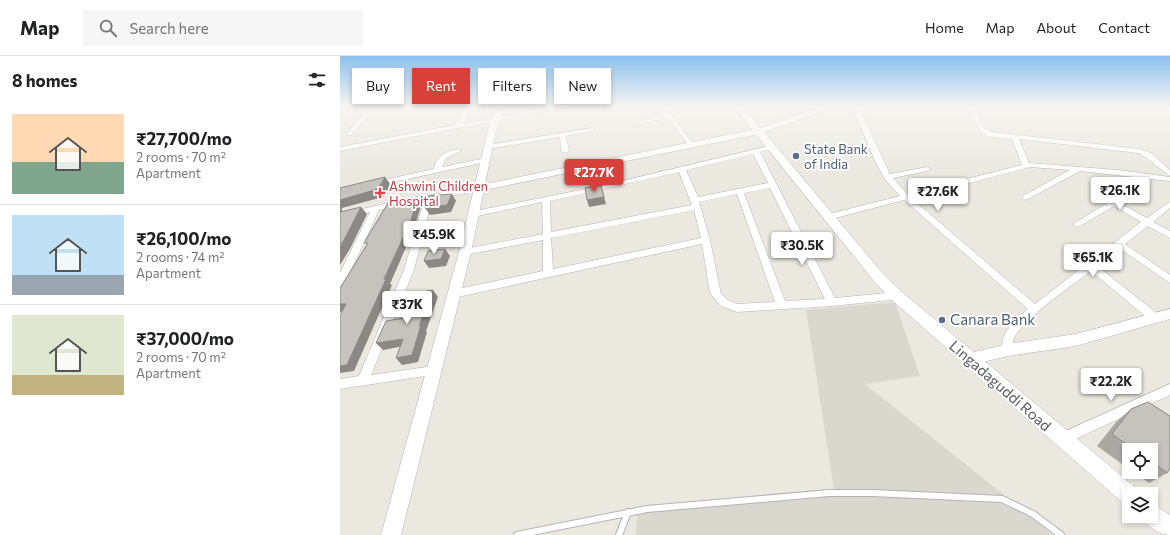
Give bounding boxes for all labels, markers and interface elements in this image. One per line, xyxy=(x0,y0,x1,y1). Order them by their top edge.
search box xyxy=(83,10,363,46)
text: Map xyxy=(20,16,59,39)
icon: search xyxy=(97,17,119,39)
text: Search here xyxy=(129,19,209,37)
text: Home xyxy=(925,19,964,36)
text: Map xyxy=(986,19,1014,36)
text: About xyxy=(1036,19,1076,36)
text: Contact xyxy=(1098,19,1150,36)
chip: Buy xyxy=(352,68,404,104)
chip: Rent xyxy=(412,68,470,104)
chip: Filters xyxy=(478,68,546,104)
chip: New xyxy=(554,68,611,104)
icon: filters xyxy=(306,69,328,91)
text: 8 homes xyxy=(12,70,77,91)
text: ₹27,700/mo xyxy=(136,128,232,149)
icon: home xyxy=(44,130,92,178)
place label: State Bank of India xyxy=(804,141,868,172)
text: 2 rooms · 70 m² xyxy=(136,149,226,165)
marker: State Bank of India xyxy=(791,151,801,161)
pin: ₹27.7K xyxy=(561,159,627,193)
text: ₹27.7K xyxy=(573,164,615,180)
text: Apartment xyxy=(136,165,201,181)
pin: ₹26.1K xyxy=(1087,177,1153,211)
place label: Ashwini Children Hospital xyxy=(389,178,488,209)
pin: ₹27.6K xyxy=(905,178,971,212)
text: ₹26.1K xyxy=(1100,182,1140,198)
text: ₹27.6K xyxy=(917,183,959,199)
marker: Ashwini Children Hospital xyxy=(374,187,386,199)
pin: ₹45.9K xyxy=(401,221,467,255)
text: ₹45.9K xyxy=(412,226,456,242)
text: ₹26,100/mo xyxy=(136,228,231,249)
icon: home xyxy=(44,231,92,279)
pin: ₹30.5K xyxy=(769,232,835,266)
text: ₹30.5K xyxy=(780,237,824,253)
pin: ₹65.1K xyxy=(1060,244,1126,278)
text: 2 rooms · 74 m² xyxy=(136,249,224,265)
text: ₹65.1K xyxy=(1073,249,1113,265)
text: Apartment xyxy=(136,265,201,281)
pin: ₹37K xyxy=(383,291,431,325)
text: ₹37K xyxy=(391,296,423,312)
place label: Canara Bank xyxy=(950,310,1035,328)
marker: Canara Bank xyxy=(937,315,947,325)
text: ₹37,000/mo xyxy=(136,328,234,349)
icon: home xyxy=(44,331,92,379)
street label: Lingadaguddi Road xyxy=(946,336,1055,434)
text: 2 rooms · 70 m² xyxy=(136,349,226,365)
text: Apartment xyxy=(136,365,201,381)
pin: ₹22.2K xyxy=(1078,368,1144,402)
text: ₹22.2K xyxy=(1090,373,1132,389)
map controls xyxy=(1122,443,1158,523)
button: locate xyxy=(1122,443,1158,479)
button: layers xyxy=(1122,487,1158,523)

